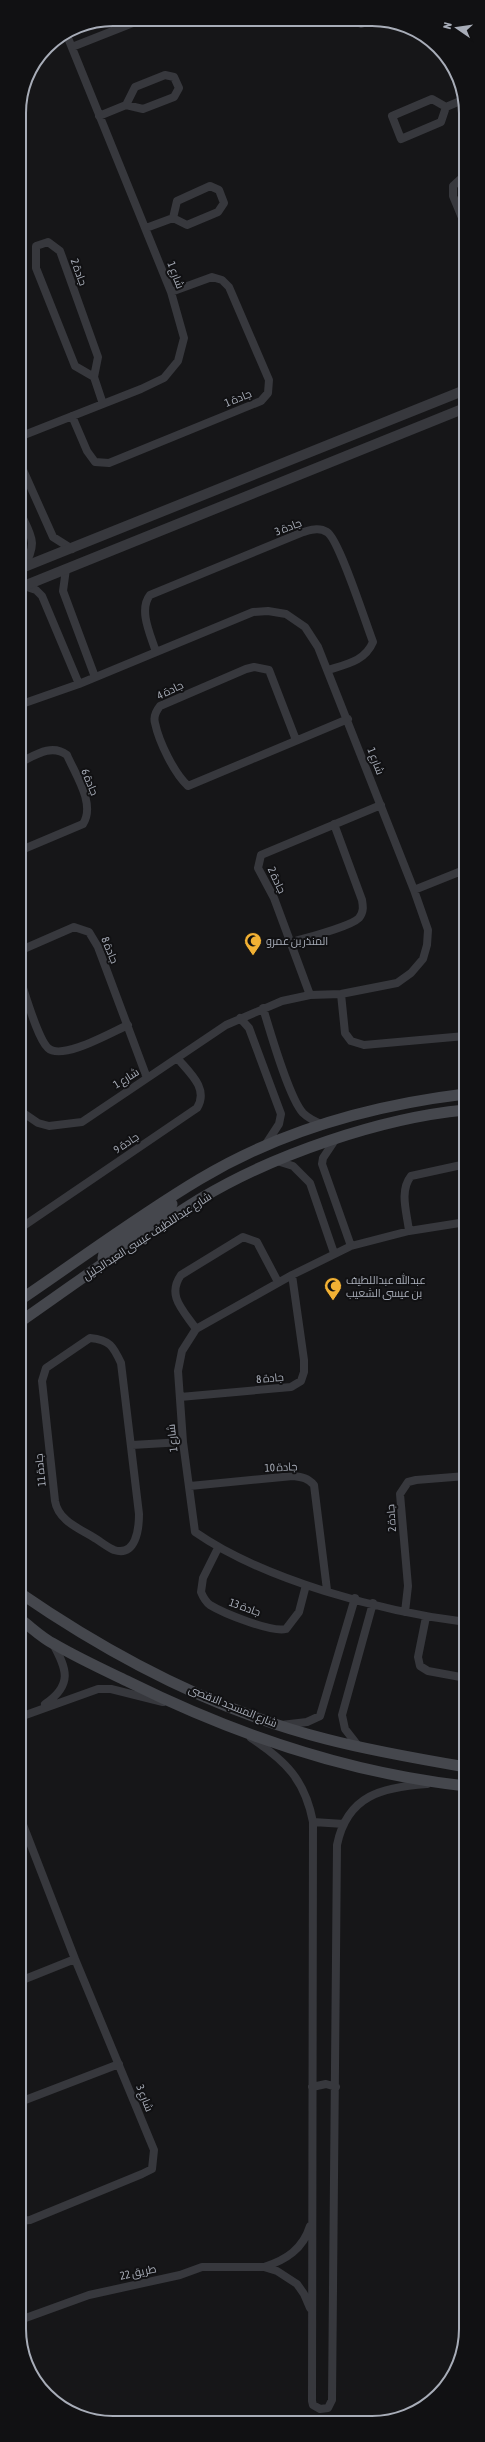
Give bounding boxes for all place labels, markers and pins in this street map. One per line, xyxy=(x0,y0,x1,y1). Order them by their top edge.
mosque icon: المنذر بن عمرو xyxy=(243,931,263,956)
place label: المنذر بن عمرو xyxy=(266,935,328,948)
place label: عبدالله عبداللطيف بن عيسى الشعيب xyxy=(346,1272,426,1300)
mosque icon: عبدالله عبداللطيف بن عيسى الشعيب xyxy=(323,1276,343,1301)

